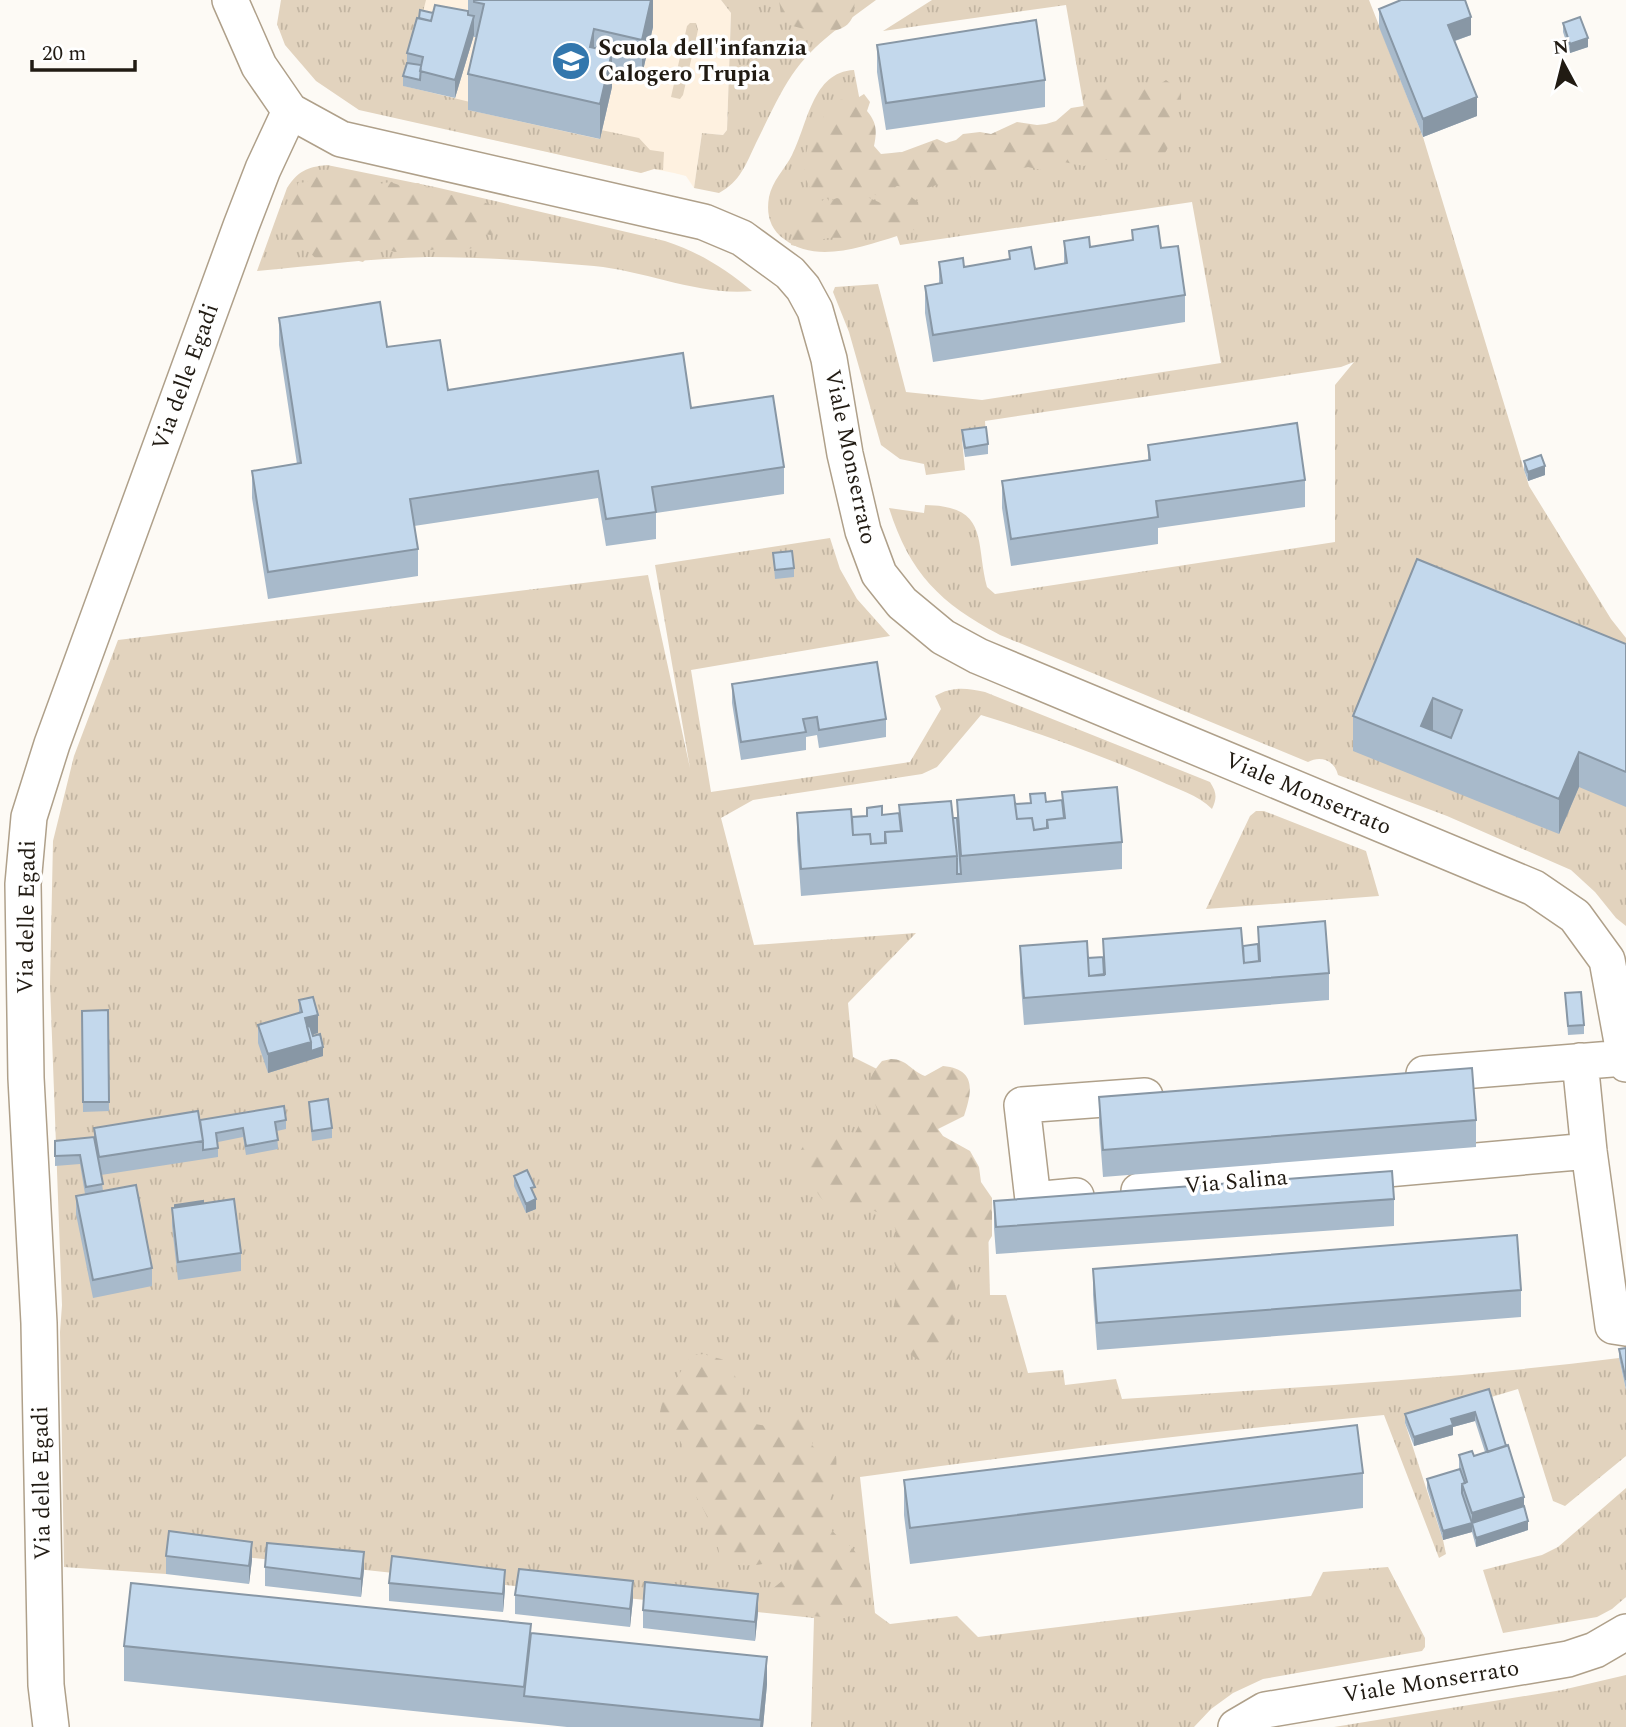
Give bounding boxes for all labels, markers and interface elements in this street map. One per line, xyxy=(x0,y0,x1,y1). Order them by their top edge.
scale bar xyxy=(32,28,135,72)
north arrow xyxy=(1528,28,1598,98)
place label: Scuola dell'infanzia Calogero Trupia xyxy=(598,31,807,92)
text: N xyxy=(1552,32,1571,63)
text: 20 m xyxy=(42,38,86,70)
school or university icon: Scuola dell'infanzia Calogero Trupia xyxy=(550,40,592,82)
street label: Via delle Egadi xyxy=(143,299,229,455)
street label: Viale Monserrato xyxy=(814,366,886,548)
street label: Viale Monserrato xyxy=(1219,743,1397,845)
street label: Via delle Egadi xyxy=(8,840,46,994)
street label: Via Salina xyxy=(1183,1160,1289,1204)
street label: Via delle Egadi xyxy=(23,1406,61,1560)
street label: Viale Monserrato xyxy=(1340,1651,1522,1713)

